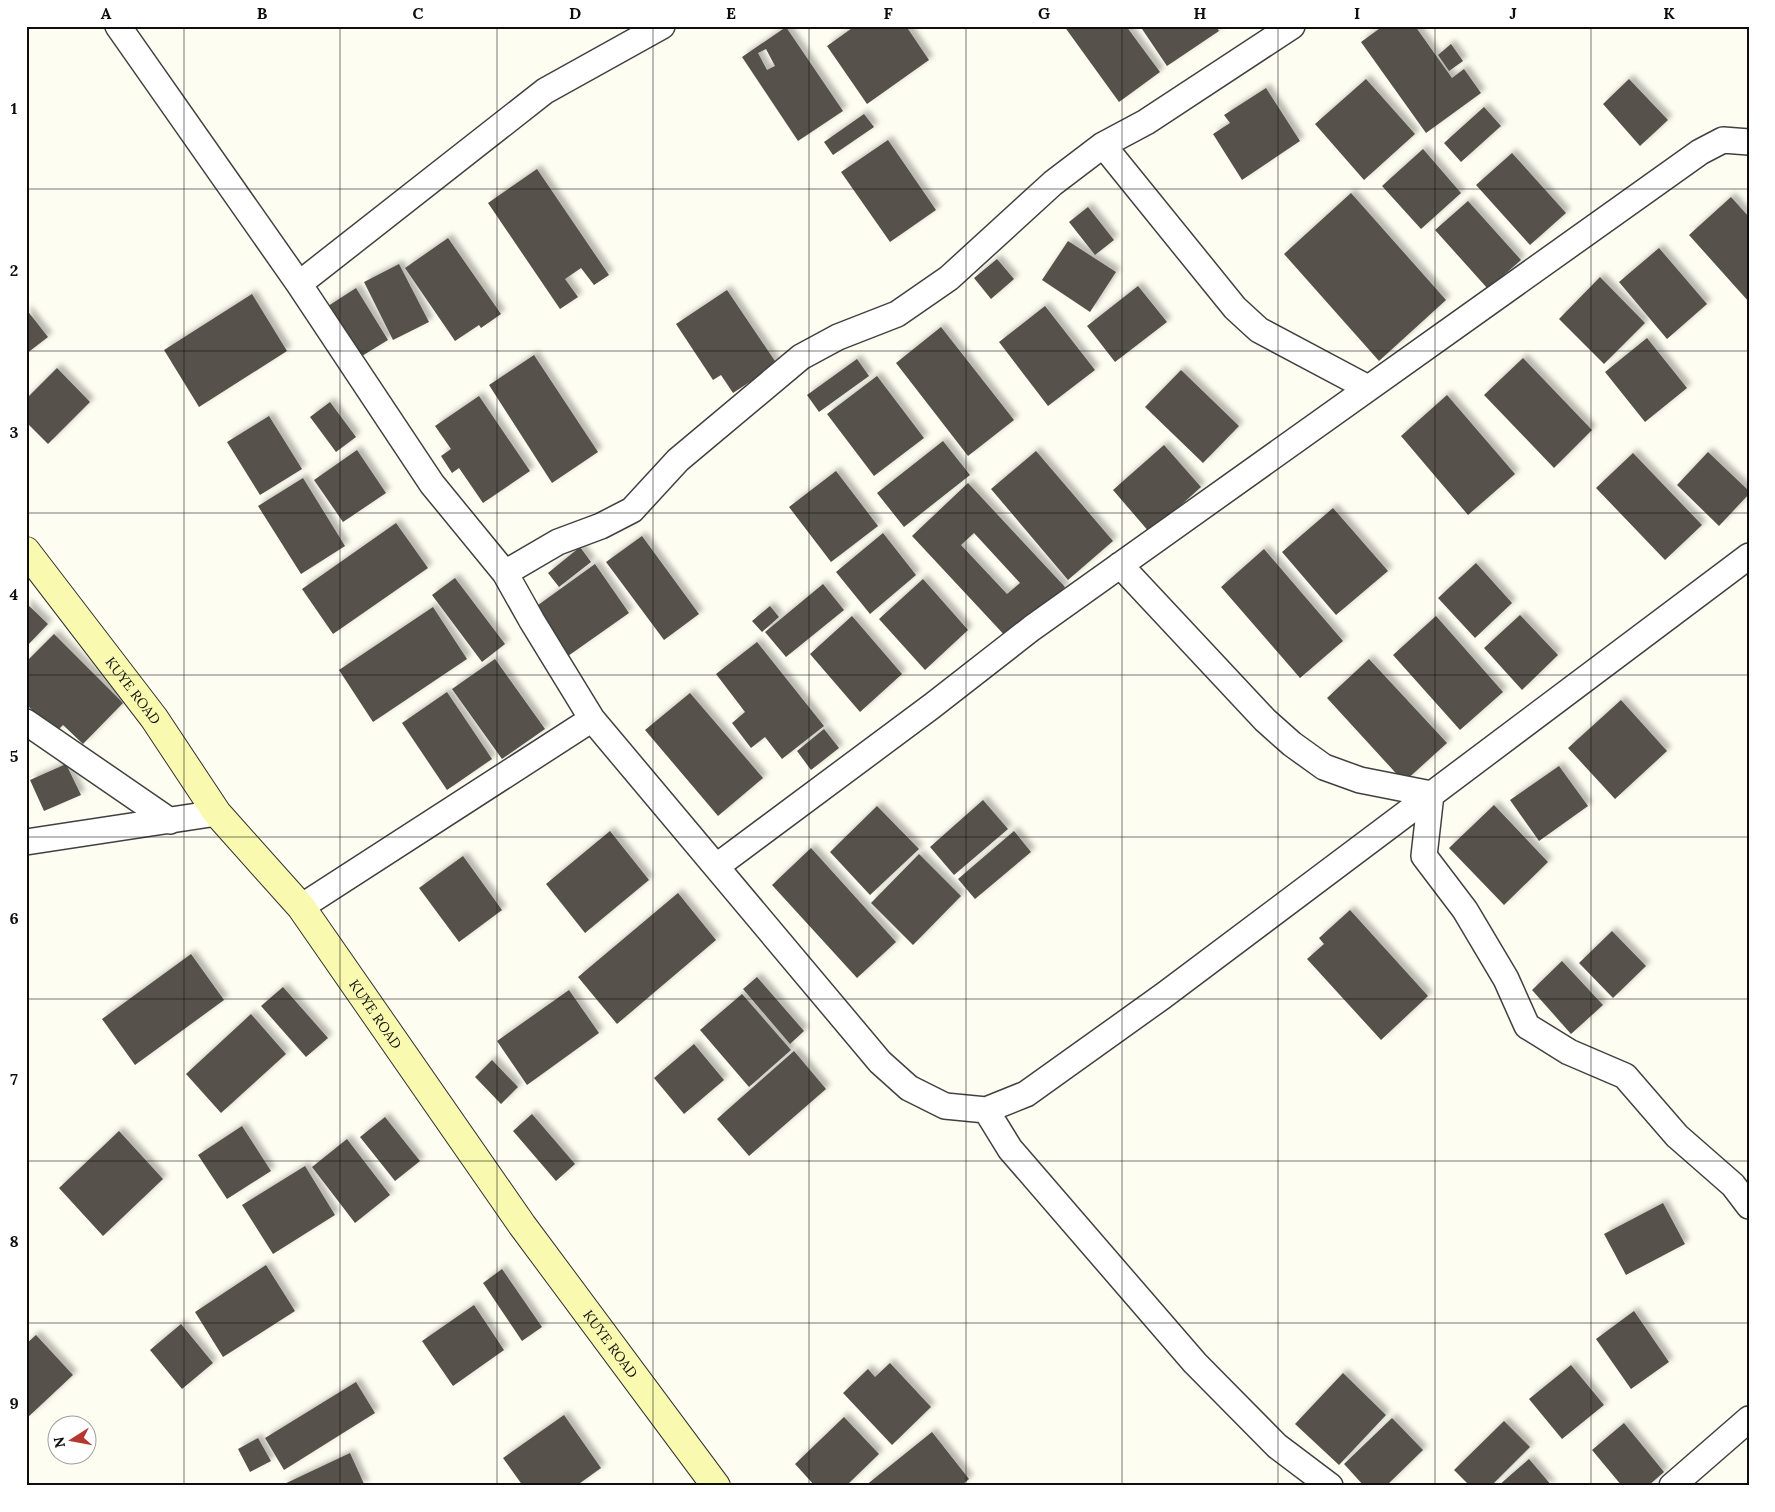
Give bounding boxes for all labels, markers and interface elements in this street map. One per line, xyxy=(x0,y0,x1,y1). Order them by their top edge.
text: A xyxy=(101,3,112,23)
text: B xyxy=(257,3,268,23)
text: C xyxy=(412,3,424,23)
text: D xyxy=(569,3,581,23)
text: E xyxy=(726,3,736,23)
text: F xyxy=(883,3,893,23)
text: G xyxy=(1038,3,1050,23)
text: H xyxy=(1194,3,1207,23)
text: I xyxy=(1354,3,1360,23)
text: J xyxy=(1509,3,1517,23)
text: K xyxy=(1663,3,1675,23)
text: 1 xyxy=(11,98,17,118)
text: 2 xyxy=(10,260,18,280)
text: 3 xyxy=(10,422,19,442)
text: 4 xyxy=(10,584,19,604)
street label: KUYE ROAD xyxy=(101,653,165,728)
text: 5 xyxy=(10,746,19,766)
text: 6 xyxy=(9,908,19,928)
street label: KUYE ROAD xyxy=(345,976,406,1052)
text: 7 xyxy=(10,1069,18,1089)
text: 8 xyxy=(9,1231,19,1251)
street label: KUYE ROAD xyxy=(579,1306,642,1382)
text: 9 xyxy=(9,1393,19,1413)
north arrow xyxy=(48,1414,98,1464)
text: N xyxy=(49,1435,69,1450)

